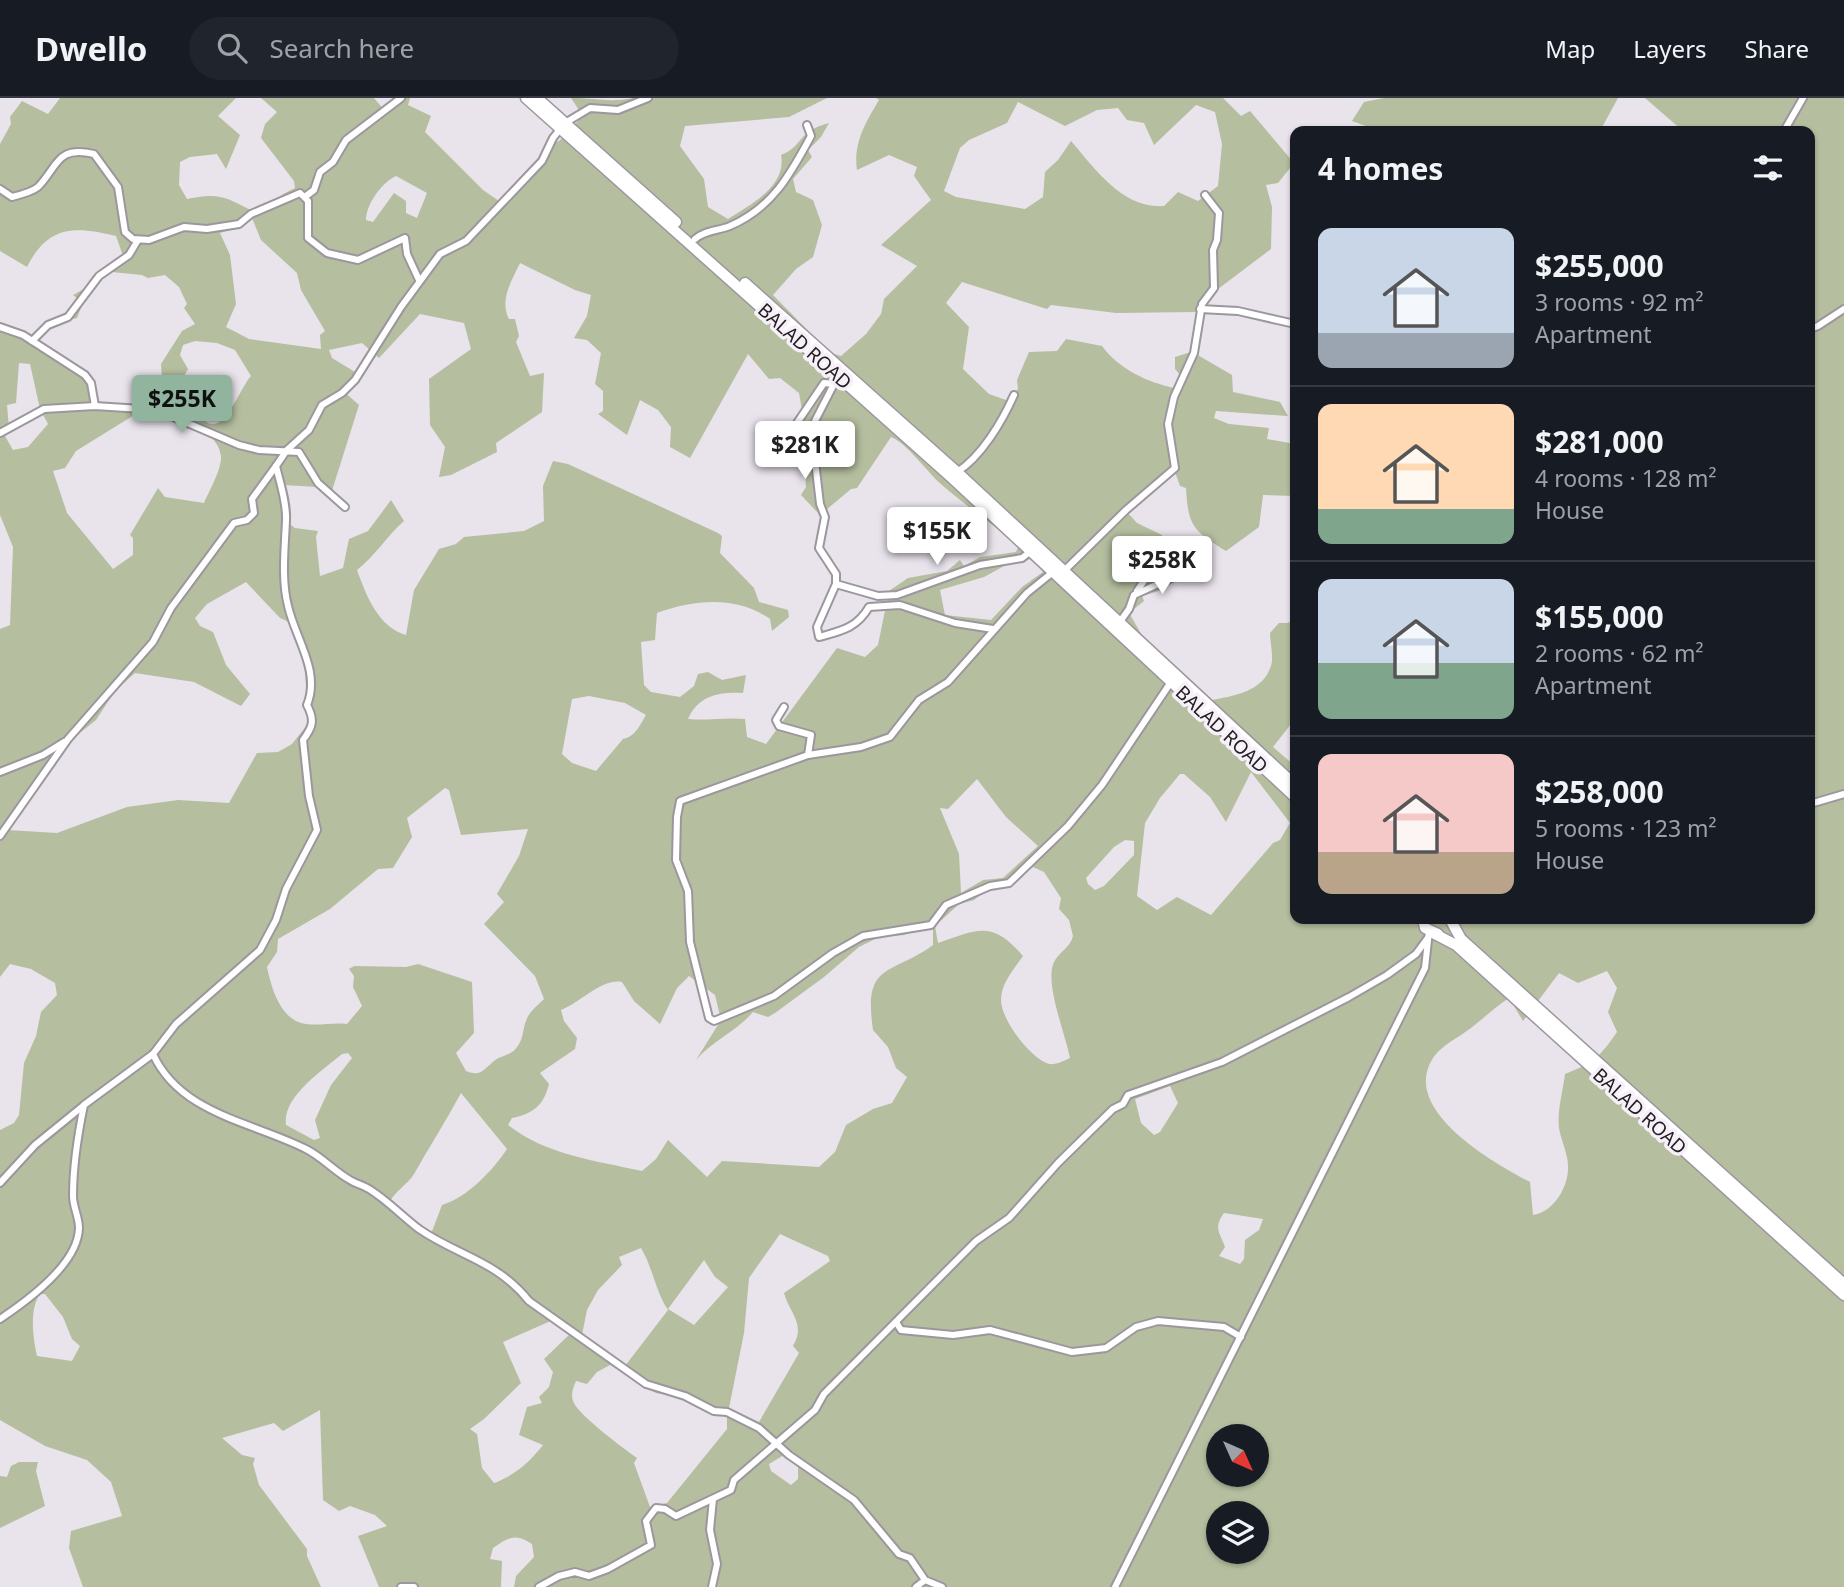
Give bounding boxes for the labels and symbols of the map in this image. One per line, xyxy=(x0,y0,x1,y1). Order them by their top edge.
street label: BALAD ROAD xyxy=(753,297,857,395)
pin: $255K xyxy=(133,376,231,435)
pin: $281K xyxy=(756,422,854,481)
pin: $155K xyxy=(888,508,986,567)
pin: $258K xyxy=(1113,536,1211,596)
street label: BALAD ROAD xyxy=(1170,679,1274,779)
street label: BALAD ROAD xyxy=(1588,1062,1692,1160)
north arrow xyxy=(1206,1424,1269,1488)

